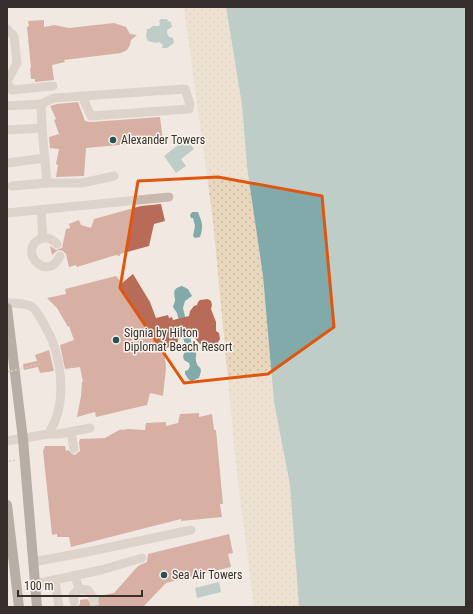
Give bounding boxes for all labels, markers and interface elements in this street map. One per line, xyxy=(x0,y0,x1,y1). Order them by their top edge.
place label: Alexander Towers xyxy=(121,133,205,147)
marker: Alexander Towers xyxy=(108,135,118,145)
place label: Signia by Hilton Diplomat Beach Resort xyxy=(124,326,233,354)
marker: Signia by Hilton Diplomat Beach Resort xyxy=(111,335,121,345)
place label: Sea Air Towers xyxy=(172,568,242,582)
marker: Sea Air Towers xyxy=(159,570,169,580)
scale bar xyxy=(18,572,142,598)
text: 100 m xyxy=(24,579,54,593)

